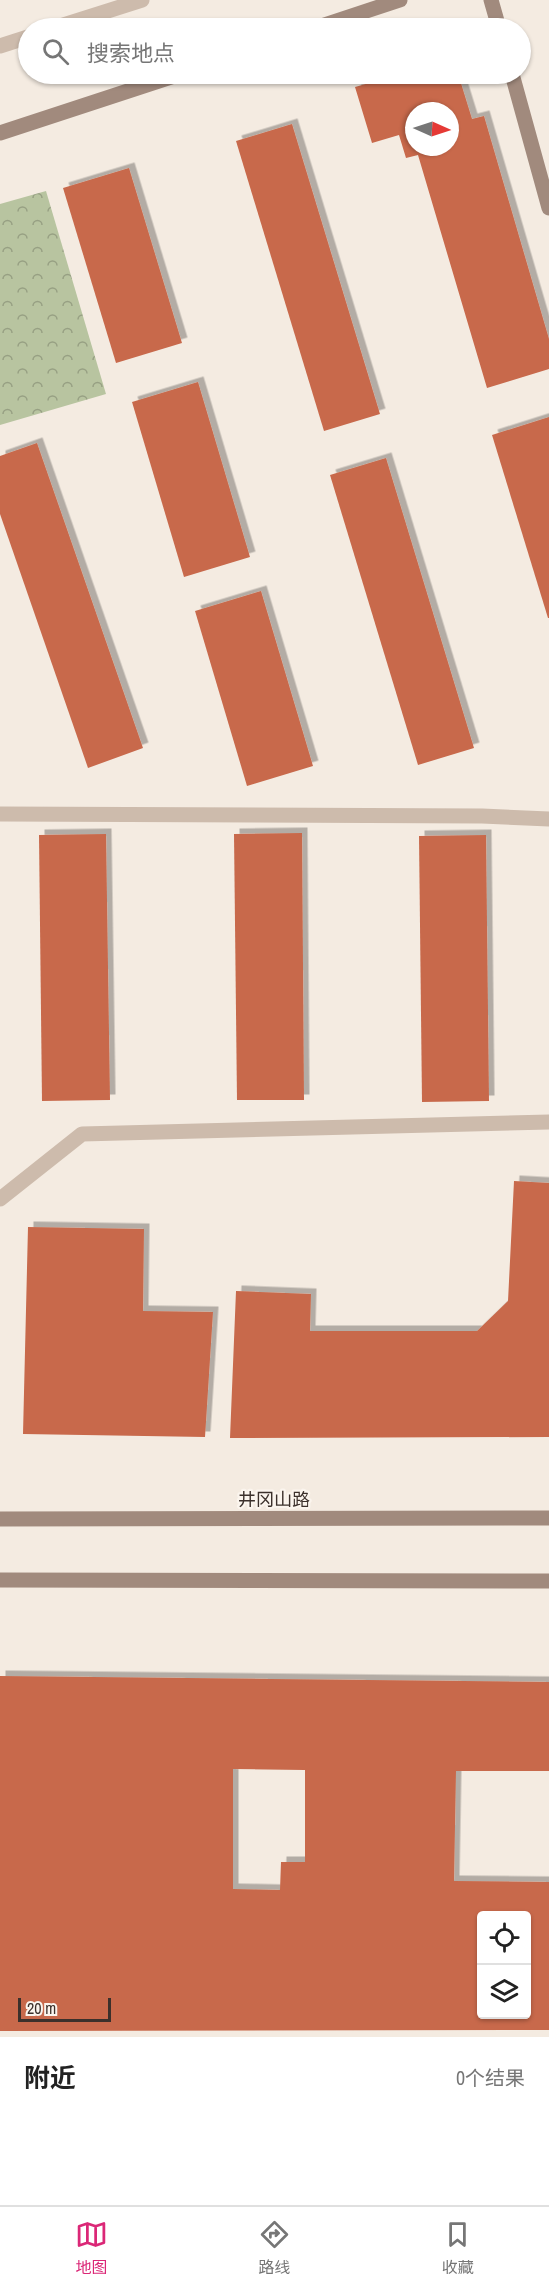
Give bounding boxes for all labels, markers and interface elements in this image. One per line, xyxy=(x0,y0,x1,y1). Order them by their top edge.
search box xyxy=(18,18,531,84)
icon: search xyxy=(39,35,72,68)
text: 搜索地点 xyxy=(87,38,175,68)
north arrow xyxy=(405,102,459,156)
street label: 井冈山路 xyxy=(238,1487,310,1512)
map controls xyxy=(477,1911,531,2019)
button: locate xyxy=(477,1911,531,1965)
button: layers xyxy=(477,1965,531,2019)
scale bar xyxy=(18,1995,111,2022)
text: 20 m xyxy=(27,1997,56,2019)
text: 附近 xyxy=(24,2060,76,2095)
text: 0个结果 xyxy=(456,2064,525,2091)
tab: 地图 xyxy=(75,2218,108,2278)
tab: 路线 xyxy=(258,2218,291,2278)
tab: 收藏 xyxy=(441,2218,474,2278)

